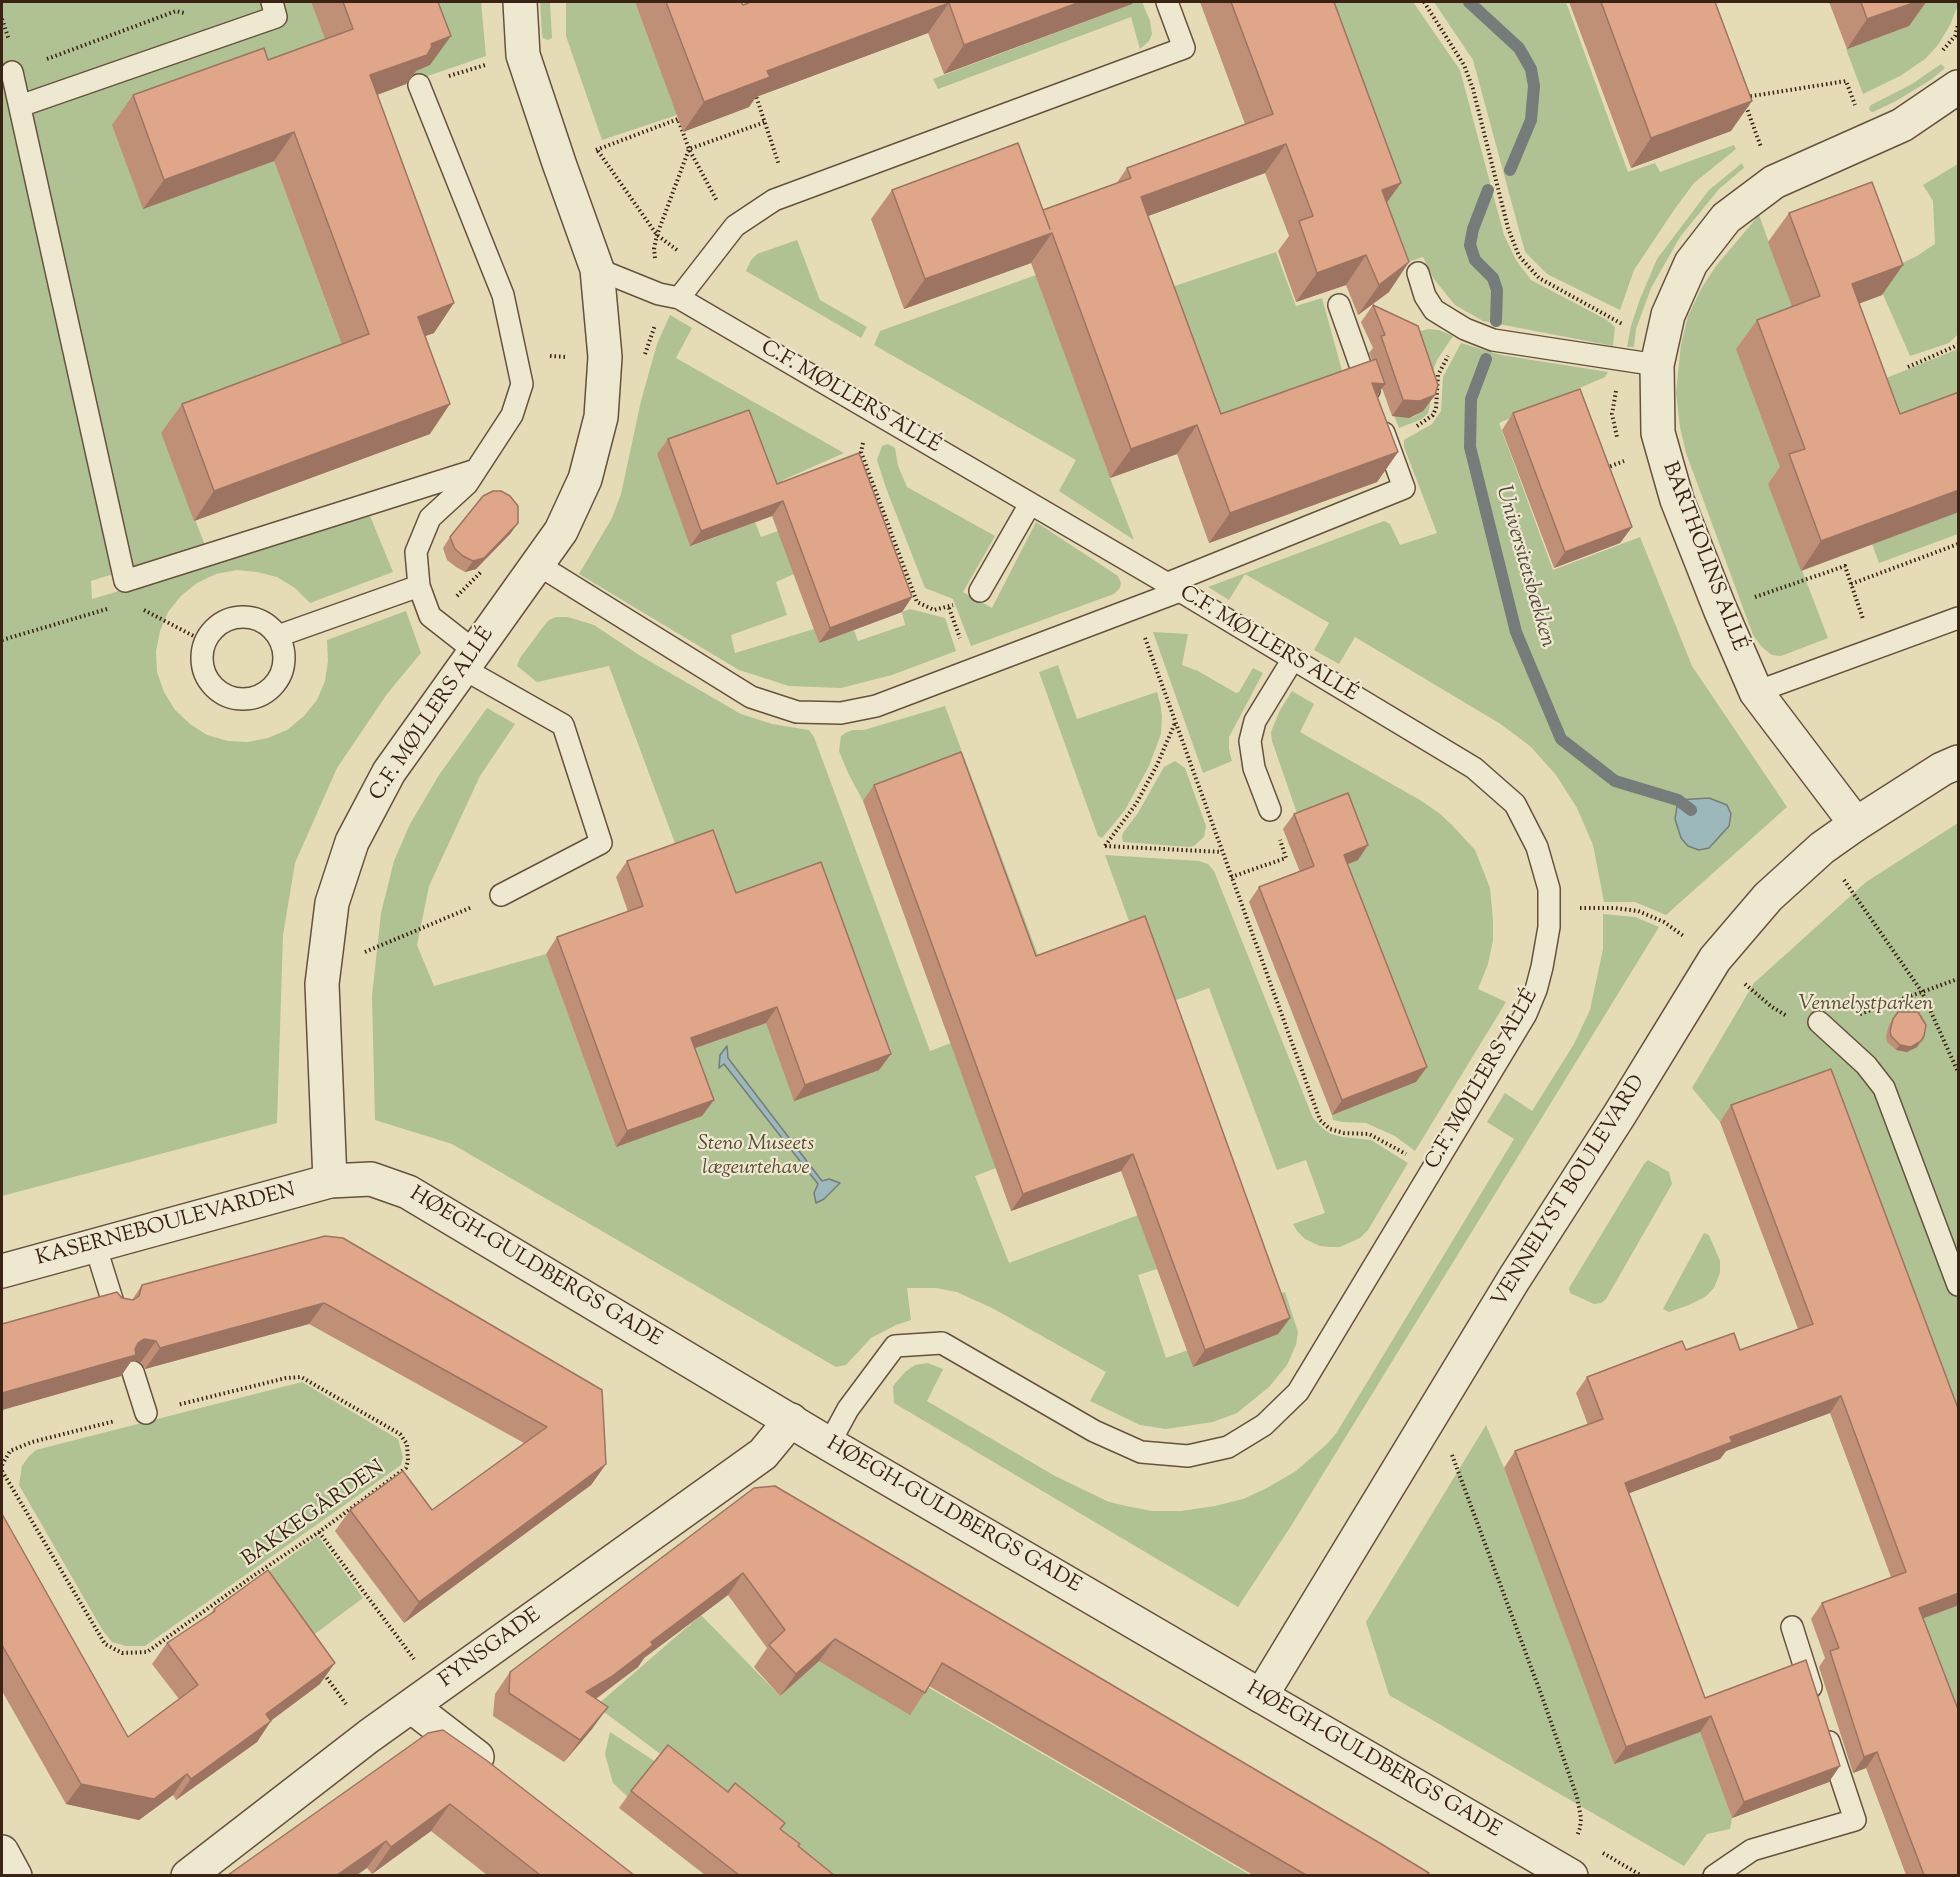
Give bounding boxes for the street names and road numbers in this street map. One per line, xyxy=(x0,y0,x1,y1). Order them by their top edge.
street label: C.F. MØLLERS ALLÉ xyxy=(756,336,944,460)
street label: BARTHOLINS ALLÉ xyxy=(1655,459,1751,655)
street label: C.F. MØLLERS ALLÉ xyxy=(1174,582,1362,708)
street label: C.F. MØLLERS ALLÉ xyxy=(366,624,500,806)
street label: C.F. MØLLERS ALLÉ xyxy=(1421,986,1545,1174)
street label: VENNELYST BOULEVARD xyxy=(1488,1071,1652,1313)
street label: KASERNEBOULEVARDEN xyxy=(34,1179,298,1273)
street label: HØEGH-GULDBERGS GADE xyxy=(404,1183,666,1353)
street label: HØEGH-GULDBERGS GADE xyxy=(821,1433,1085,1599)
street label: BAKKEGÅRDEN xyxy=(238,1456,390,1574)
street label: FYNSGADE xyxy=(435,1604,547,1694)
street label: HØEGH-GULDBERGS GADE xyxy=(1241,1678,1505,1844)

